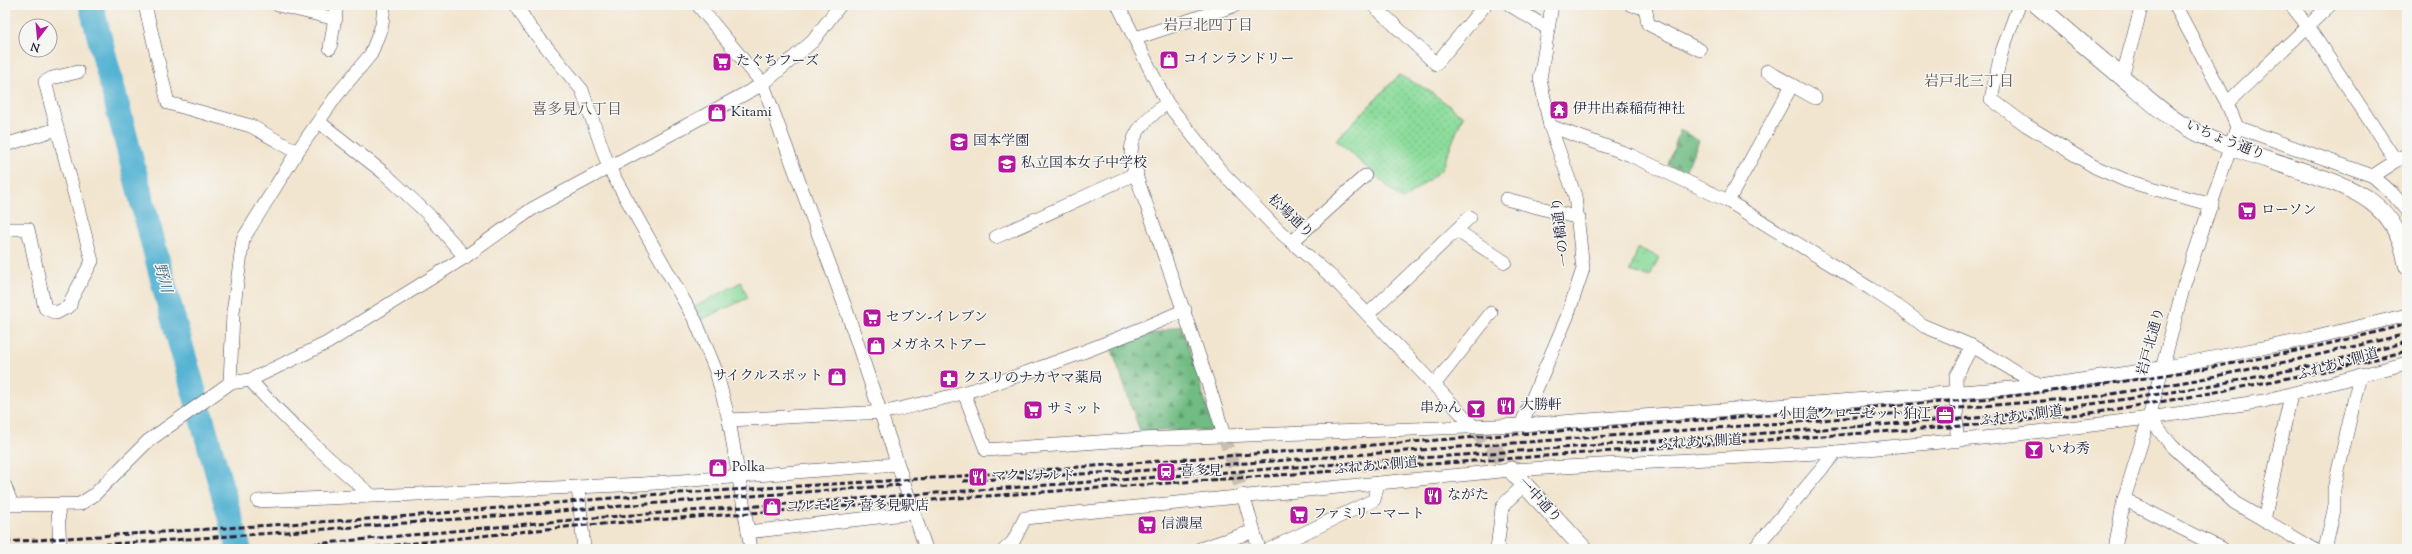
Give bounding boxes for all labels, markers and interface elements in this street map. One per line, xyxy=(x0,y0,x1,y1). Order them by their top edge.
district label: 岩戸北四丁目 xyxy=(1163,16,1253,37)
north arrow xyxy=(18,18,58,58)
text: N xyxy=(29,38,43,56)
shop icon: コインランドリー xyxy=(1158,49,1180,71)
place label: コインランドリー xyxy=(1183,50,1295,70)
supermarket icon: たぐちフーズ xyxy=(711,51,733,73)
place label: たぐちフーズ xyxy=(736,52,819,72)
district label: 岩戸北三丁目 xyxy=(1924,72,2014,93)
temple icon: 伊井出森稲荷神社 xyxy=(1548,99,1570,121)
district label: 喜多見八丁目 xyxy=(532,100,622,121)
place label: 伊井出森稲荷神社 xyxy=(1573,100,1685,120)
shop icon: Kitami xyxy=(706,102,728,124)
place label: Kitami xyxy=(731,103,772,123)
street label: いちょう通り xyxy=(2182,116,2268,166)
school or university icon: 国本学園 xyxy=(948,131,970,153)
place label: 国本学園 xyxy=(973,132,1029,152)
school or university icon: 私立国本女子中学校 xyxy=(996,153,1018,175)
place label: 私立国本女子中学校 xyxy=(1021,154,1147,174)
street label: 松場通り xyxy=(1263,191,1317,243)
street label: 一の橋通り xyxy=(1548,196,1576,268)
supermarket icon: ローソン xyxy=(2236,200,2258,222)
place label: ローソン xyxy=(2261,201,2316,221)
water label: 野川 xyxy=(148,261,177,297)
street label: 岩戸北通り xyxy=(2133,306,2171,378)
supermarket icon: セブン-イレブン xyxy=(861,307,883,329)
place label: セブン-イレブン xyxy=(886,308,988,328)
shop icon: メガネストアー xyxy=(865,335,887,357)
place label: メガネストアー xyxy=(890,336,987,356)
street label: ふれあい側道 xyxy=(2295,344,2381,386)
shop icon: サイクルスポット xyxy=(826,366,848,388)
place label: サイクルスポット xyxy=(713,367,823,387)
pharmacy icon: クスリのナカヤマ薬局 xyxy=(938,368,960,390)
place label: クスリのナカヤマ薬局 xyxy=(963,369,1103,389)
restaurant icon: 大勝軒 xyxy=(1495,395,1517,417)
place label: 大勝軒 xyxy=(1520,396,1562,416)
bar icon: 串かん xyxy=(1465,398,1487,420)
supermarket icon: サミット xyxy=(1022,399,1044,421)
place label: 串かん xyxy=(1420,399,1462,419)
place label: サミット xyxy=(1047,400,1103,420)
street label: ふれあい側道 xyxy=(1978,402,2064,432)
office icon: 小田急クローゼット狛江 xyxy=(1934,404,1956,426)
place label: 小田急クローゼット狛江 xyxy=(1778,405,1931,425)
street label: ふれあい側道 xyxy=(1658,431,1742,455)
bar icon: いわ秀 xyxy=(2023,439,2045,461)
place label: いわ秀 xyxy=(2048,440,2090,460)
street label: ふれあい側道 xyxy=(1333,453,1419,481)
shop icon: Polka xyxy=(707,457,729,479)
place label: Polka xyxy=(732,458,766,478)
station icon: 喜多見 xyxy=(1155,461,1177,483)
place label: 喜多見 xyxy=(1180,462,1222,482)
restaurant icon: マクドナルド xyxy=(967,466,989,488)
place label: マクドナルド xyxy=(992,467,1075,487)
street label: 一中通り xyxy=(1513,474,1565,528)
restaurant icon: ながた xyxy=(1422,485,1444,507)
place label: ながた xyxy=(1447,486,1489,506)
shop icon: コルモピア 喜多見駅店 xyxy=(761,496,783,518)
place label: コルモピア 喜多見駅店 xyxy=(786,497,929,517)
supermarket icon: ファミリーマート xyxy=(1288,504,1310,526)
place label: ファミリーマート xyxy=(1313,505,1425,525)
supermarket icon: 信濃屋 xyxy=(1136,514,1158,536)
place label: 信濃屋 xyxy=(1161,515,1203,535)

